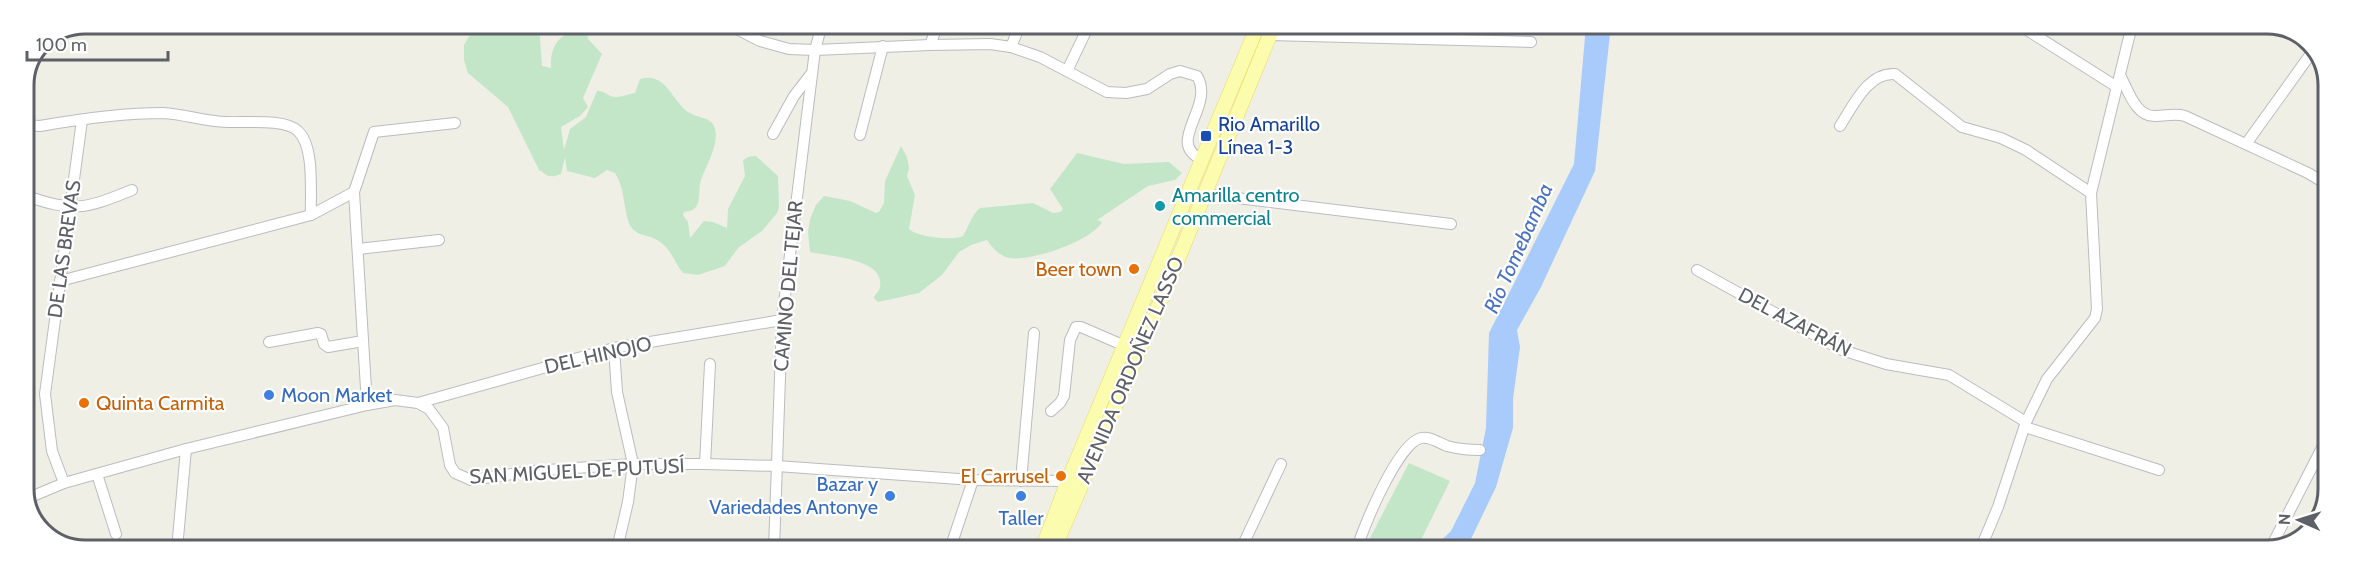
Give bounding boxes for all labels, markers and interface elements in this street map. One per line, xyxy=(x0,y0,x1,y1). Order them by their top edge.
scale bar xyxy=(27,24,168,62)
text: 100 m xyxy=(36,34,87,56)
place label: Rio Amarillo Línea 1-3 xyxy=(1218,112,1320,159)
marker: Rio Amarillo Línea 1-3 xyxy=(1199,129,1213,143)
street label: DE LAS BREVAS xyxy=(42,178,86,319)
water label: Río Tomebamba xyxy=(1478,179,1558,317)
place label: Amarilla centro commercial xyxy=(1172,183,1300,230)
marker: Amarilla centro commercial xyxy=(1153,199,1167,213)
street label: CAMINO DEL TEJAR xyxy=(769,200,807,372)
street label: AVENIDA ORDOÑEZ LASSO xyxy=(1071,253,1189,487)
place label: Beer town xyxy=(1036,257,1122,281)
marker: Beer town xyxy=(1127,262,1141,276)
street label: DEL AZAFRÁN xyxy=(1734,282,1856,362)
street label: DEL HINOJO xyxy=(542,331,654,379)
place label: Moon Market xyxy=(281,383,392,407)
marker: Moon Market xyxy=(262,388,276,402)
place label: Quinta Carmita xyxy=(96,391,225,415)
marker: Quinta Carmita xyxy=(77,396,91,410)
street label: SAN MIGUEL DE PUTUSÍ xyxy=(469,453,685,489)
place label: El Carrusel xyxy=(960,464,1049,488)
marker: El Carrusel xyxy=(1054,469,1068,483)
place label: Bazar y Variedades Antonye xyxy=(709,472,878,519)
marker: Bazar y Variedades Antonye xyxy=(883,489,897,503)
marker: Taller xyxy=(1014,489,1028,503)
north arrow xyxy=(2269,490,2329,550)
place label: Taller xyxy=(999,506,1044,530)
text: N xyxy=(2275,513,2294,525)

